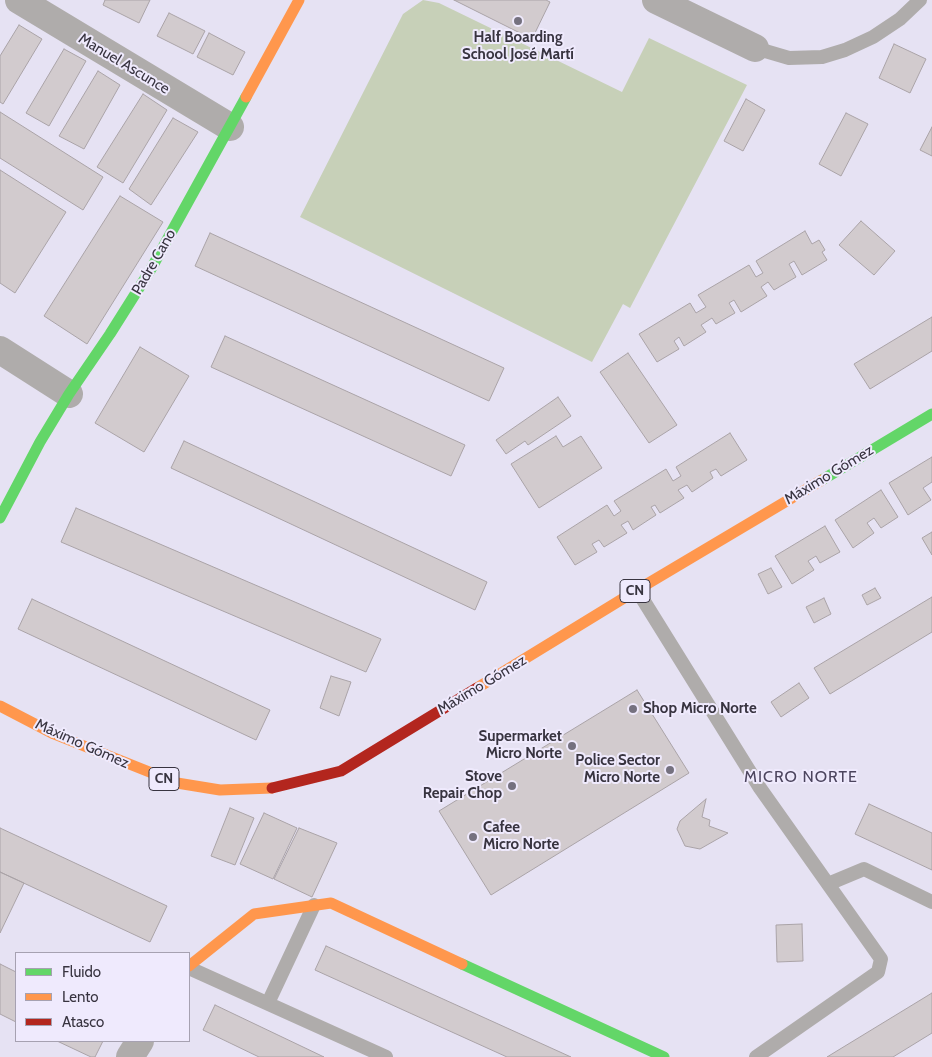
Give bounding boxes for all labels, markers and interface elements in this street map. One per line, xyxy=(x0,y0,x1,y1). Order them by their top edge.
marker: Half Boarding School José Martí xyxy=(512,15,524,27)
place label: Half Boarding School José Martí xyxy=(462,29,574,64)
street label: Manuel Ascunce xyxy=(75,30,173,98)
street label: Padre Cano xyxy=(128,226,180,298)
street label: Máximo Gómez xyxy=(781,441,877,509)
road number: CN xyxy=(620,580,650,602)
street label: Máximo Gómez xyxy=(434,651,530,719)
place label: Shop Micro Norte xyxy=(643,700,757,718)
marker: Shop Micro Norte xyxy=(627,703,639,715)
street label: Máximo Gómez xyxy=(32,715,132,773)
place label: Supermarket Micro Norte xyxy=(479,728,562,763)
marker: Supermarket Micro Norte xyxy=(566,740,578,752)
place label: Police Sector Micro Norte xyxy=(575,752,660,787)
marker: Police Sector Micro Norte xyxy=(664,764,676,776)
district label: MICRO NORTE xyxy=(743,767,859,787)
road number: CN xyxy=(149,768,179,791)
place label: Stove Repair Chop xyxy=(423,768,502,803)
marker: Stove Repair Chop xyxy=(506,780,518,792)
place label: Cafee Micro Norte xyxy=(483,819,559,854)
marker: Cafee Micro Norte xyxy=(467,831,479,843)
legend xyxy=(15,952,190,1042)
text: Fluido xyxy=(62,963,101,981)
text: Lento xyxy=(62,988,99,1006)
text: Atasco xyxy=(62,1013,104,1031)

